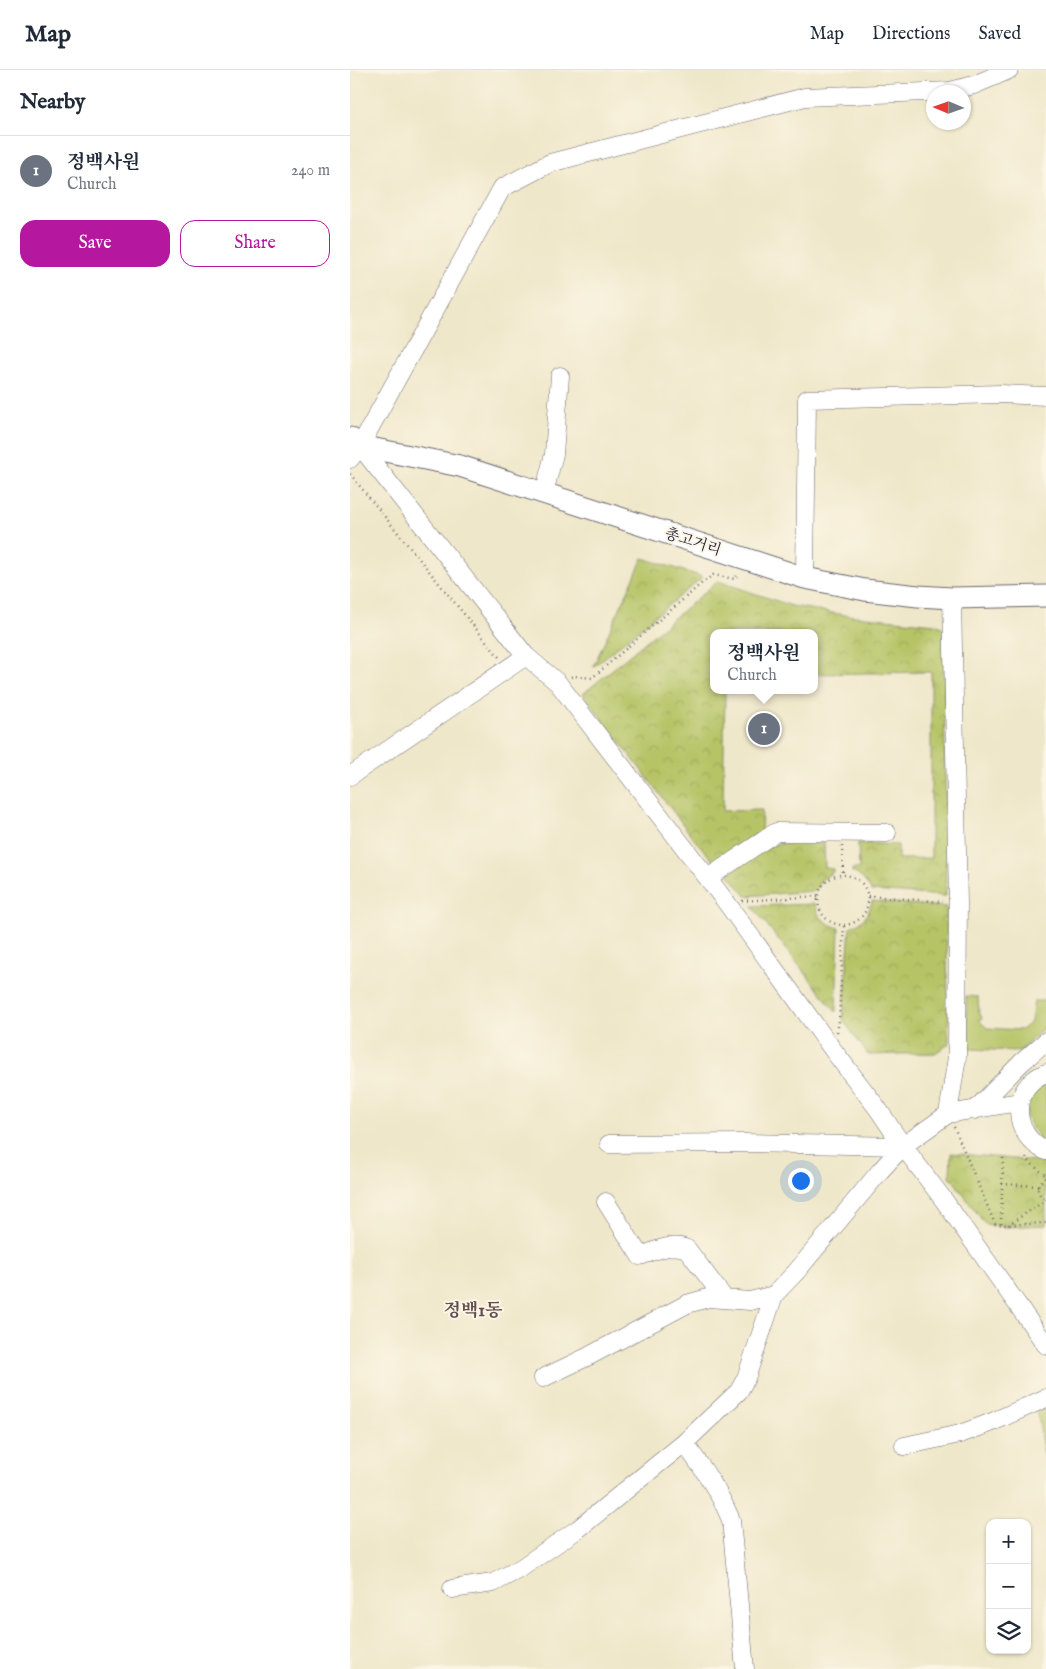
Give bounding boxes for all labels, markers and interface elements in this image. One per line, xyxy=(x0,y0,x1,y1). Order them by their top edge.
text: Map xyxy=(25,19,71,50)
text: Map xyxy=(810,23,844,46)
text: Directions xyxy=(872,23,950,46)
text: Saved xyxy=(978,23,1021,46)
north arrow xyxy=(926,85,971,130)
text: Nearby xyxy=(20,89,85,116)
text: 정백사원 xyxy=(67,151,140,175)
text: 1 xyxy=(33,161,39,181)
text: 240 m xyxy=(291,161,330,181)
text: Church xyxy=(67,175,116,195)
button: Save xyxy=(20,220,170,267)
button: Share xyxy=(180,220,330,267)
street label: 총고거리 xyxy=(662,524,724,560)
popup xyxy=(710,629,818,694)
text: 정백사원 xyxy=(727,642,801,666)
text: Church xyxy=(727,666,777,686)
pin: 1 xyxy=(748,710,780,748)
your location xyxy=(788,1168,814,1194)
district label: 정백1동 xyxy=(444,1300,503,1323)
map controls xyxy=(986,1519,1031,1654)
button: + xyxy=(986,1519,1031,1564)
button: − xyxy=(986,1564,1031,1609)
button: layers xyxy=(986,1609,1031,1654)

